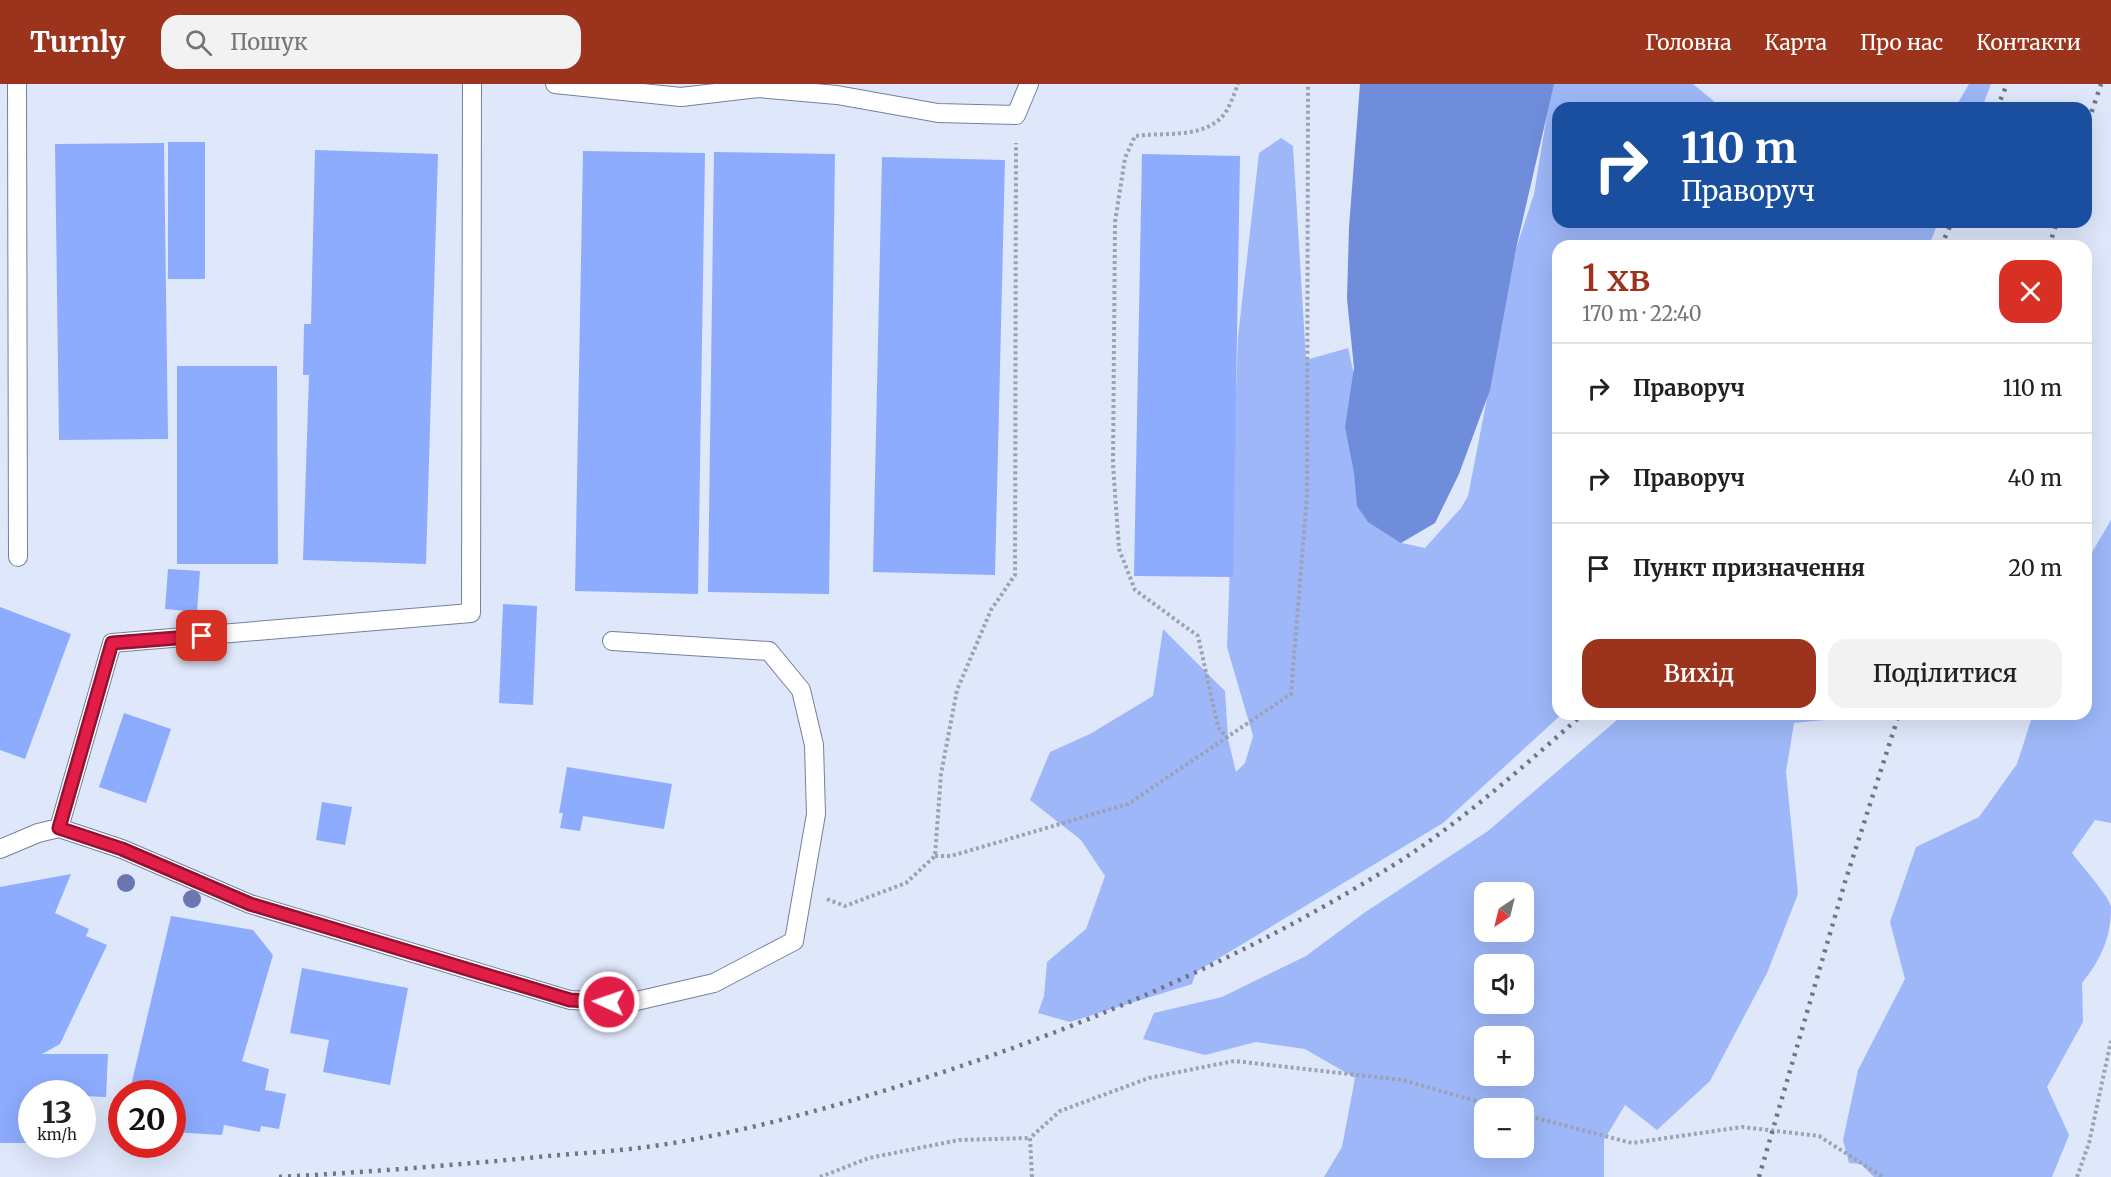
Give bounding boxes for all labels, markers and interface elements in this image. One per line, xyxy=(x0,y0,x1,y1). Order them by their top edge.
search box xyxy=(161,15,581,69)
text: Turnly xyxy=(30,24,125,60)
icon: search xyxy=(182,26,215,59)
text: Пошук xyxy=(230,28,308,56)
text: Головна xyxy=(1645,29,1732,56)
text: Карта xyxy=(1765,29,1827,56)
text: Про нас xyxy=(1860,29,1943,56)
text: Контакти xyxy=(1976,29,2081,56)
text: 110 m xyxy=(1681,122,1797,174)
icon: right xyxy=(1582,126,1660,204)
text: Праворуч xyxy=(1681,174,1815,208)
text: 1 хв xyxy=(1582,256,1650,301)
button: close xyxy=(1999,260,2062,323)
text: 170 m · 22:40 xyxy=(1582,301,1702,326)
icon: right xyxy=(1582,372,1615,405)
text: Праворуч xyxy=(1633,374,1745,402)
text: 110 m xyxy=(2003,374,2062,402)
icon: right xyxy=(1582,462,1615,495)
text: Праворуч xyxy=(1633,464,1745,492)
text: 40 m xyxy=(2007,464,2062,492)
icon: arrive xyxy=(1582,552,1615,585)
text: Пункт призначення xyxy=(1633,554,1865,582)
text: 20 m xyxy=(2008,554,2062,582)
pin xyxy=(176,610,227,661)
icon: arrive xyxy=(185,619,218,652)
button: Вихід xyxy=(1582,639,1816,708)
button: Поділитися xyxy=(1828,639,2062,708)
north arrow xyxy=(1474,882,1534,942)
map controls xyxy=(1474,882,1534,1158)
button: sound xyxy=(1474,954,1534,1014)
position arrow xyxy=(577,970,641,1034)
button: + xyxy=(1474,1026,1534,1086)
speed limit sign: 20 xyxy=(108,1080,186,1158)
text: 13 xyxy=(42,1093,72,1131)
button: − xyxy=(1474,1098,1534,1158)
text: km/h xyxy=(37,1125,77,1144)

